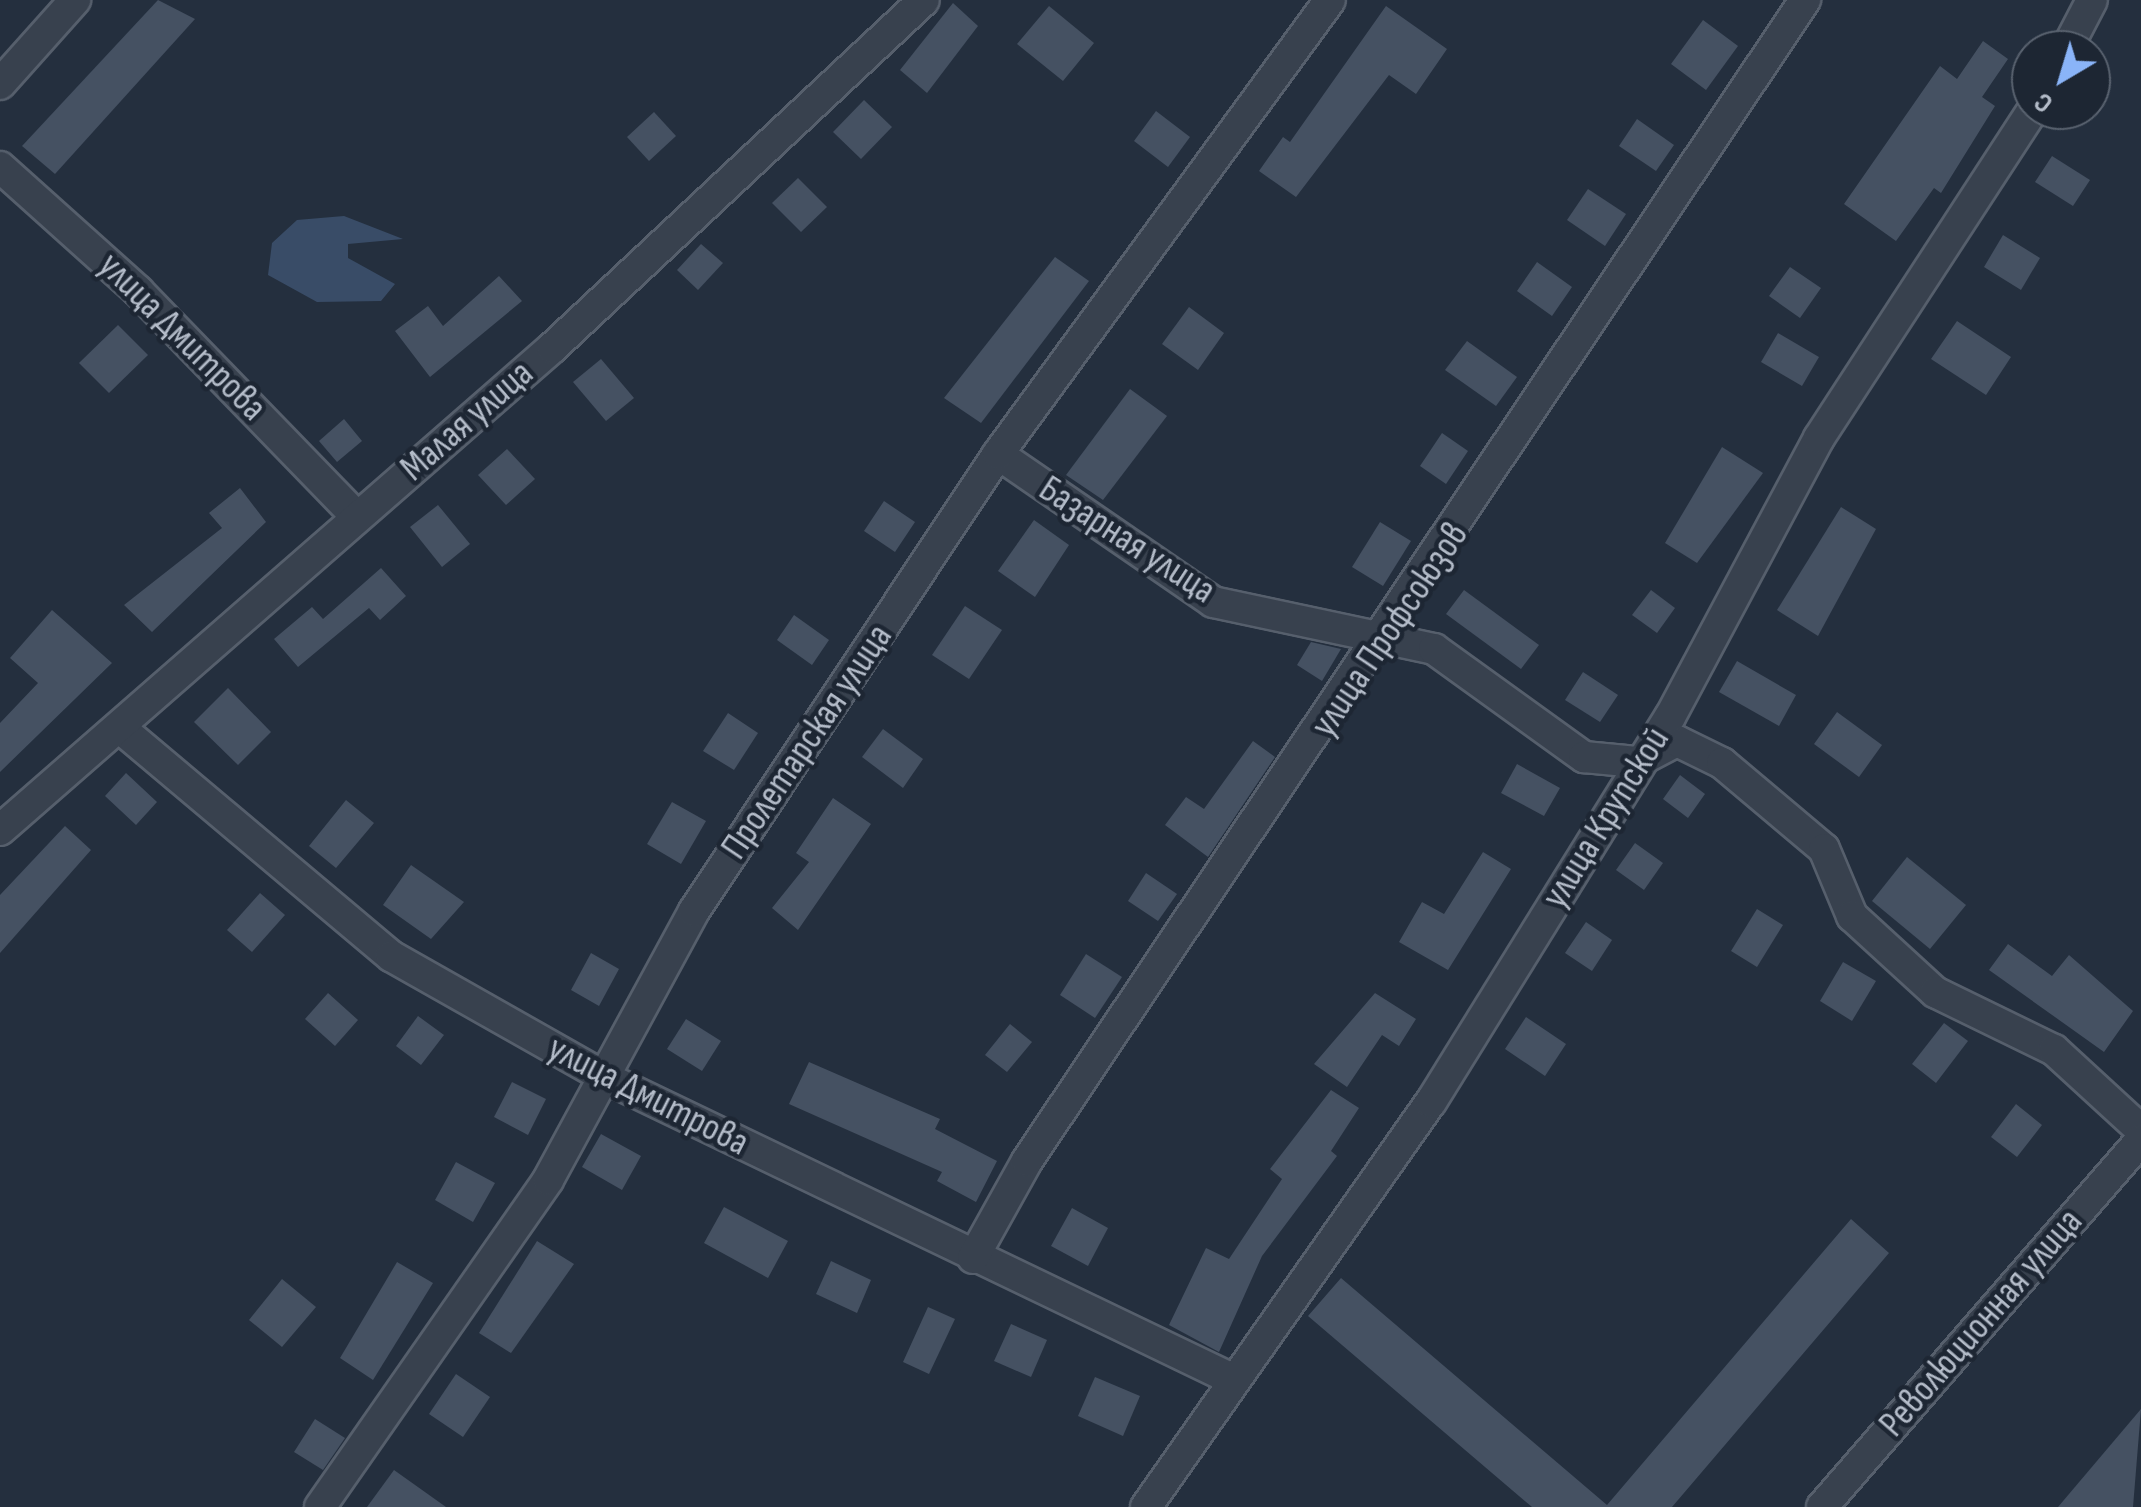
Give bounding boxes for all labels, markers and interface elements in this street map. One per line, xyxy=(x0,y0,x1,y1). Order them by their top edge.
north arrow xyxy=(2011,30,2111,130)
text: С xyxy=(2028,85,2059,120)
street label: улица Дмитрова xyxy=(88,243,276,431)
street label: Малая улица xyxy=(391,351,543,491)
street label: Базарная улица xyxy=(1030,466,1224,614)
street label: улица Профсоюзов xyxy=(1302,514,1478,746)
street label: Пролетарская улица xyxy=(712,616,902,868)
street label: улица Крупской xyxy=(1533,719,1679,917)
street label: улица Дмитрова xyxy=(540,1026,756,1166)
street label: Революционная улица xyxy=(1870,1200,2092,1446)

